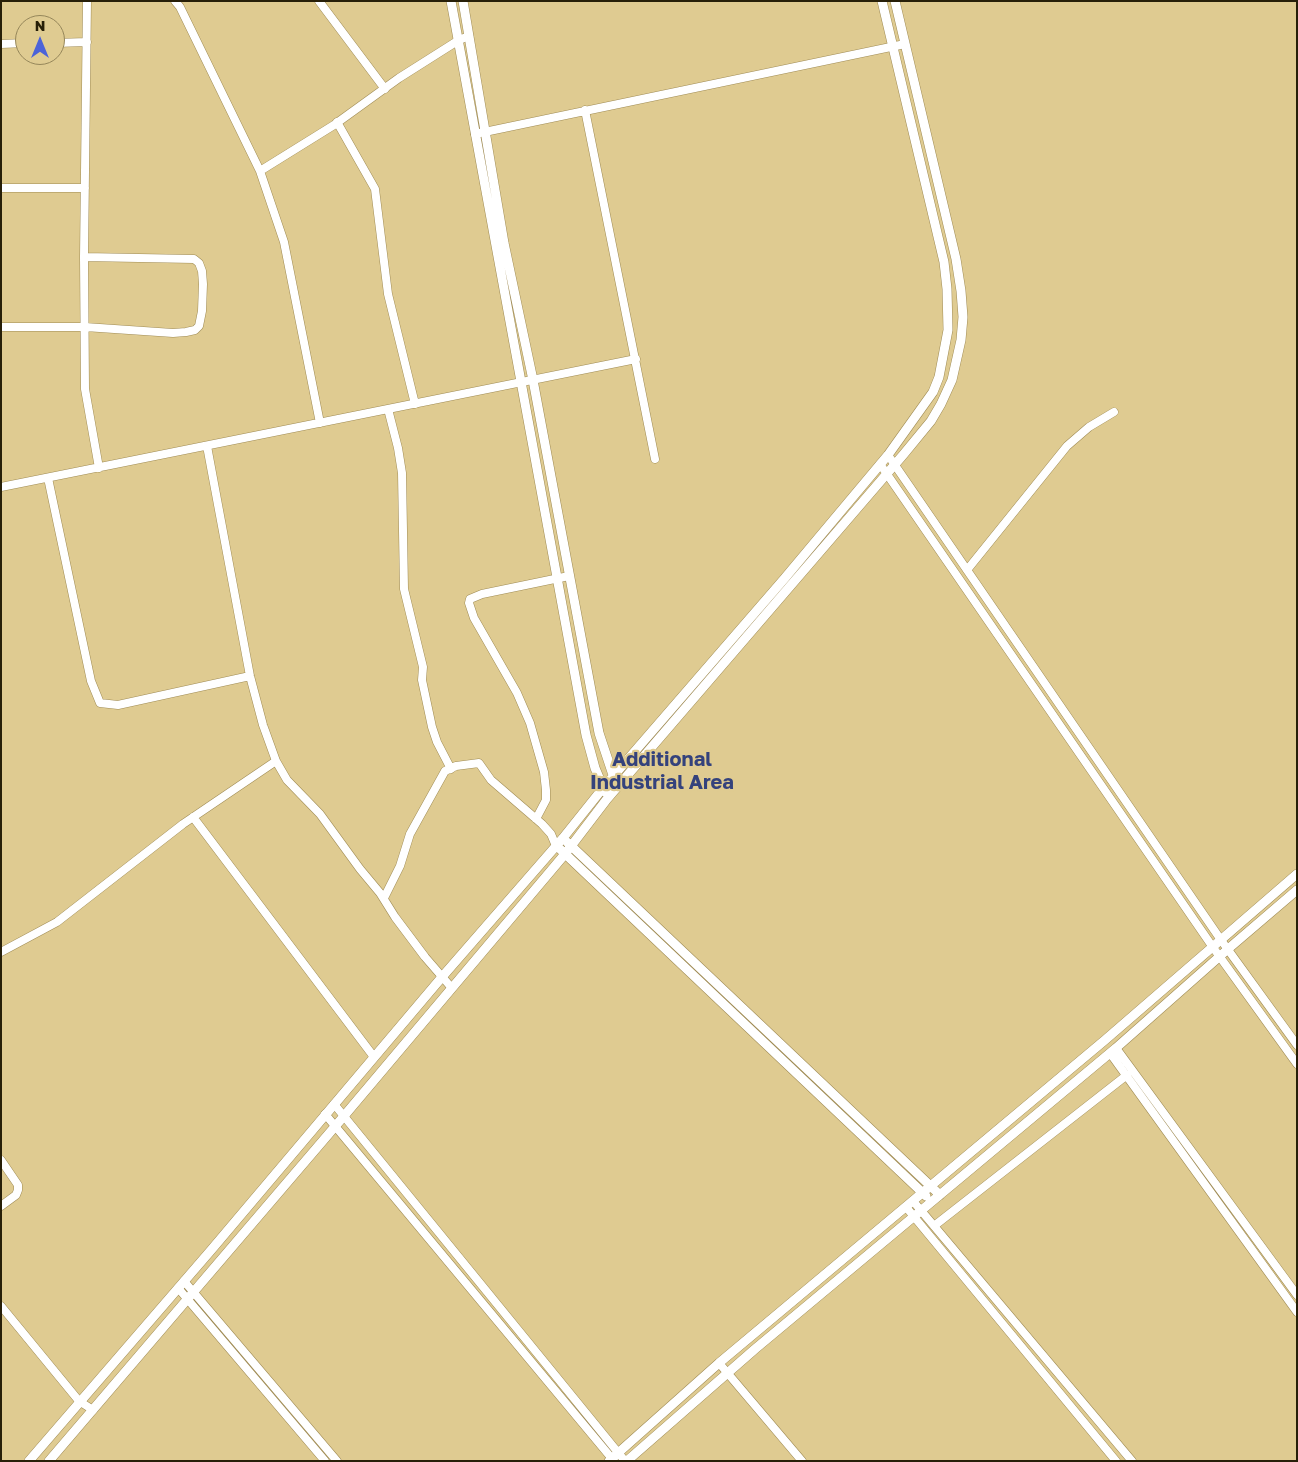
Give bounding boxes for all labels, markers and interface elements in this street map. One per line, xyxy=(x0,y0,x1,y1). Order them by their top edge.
north arrow xyxy=(15,15,65,65)
text: N xyxy=(35,17,45,34)
district label: Additional Industrial Area xyxy=(590,748,734,795)

